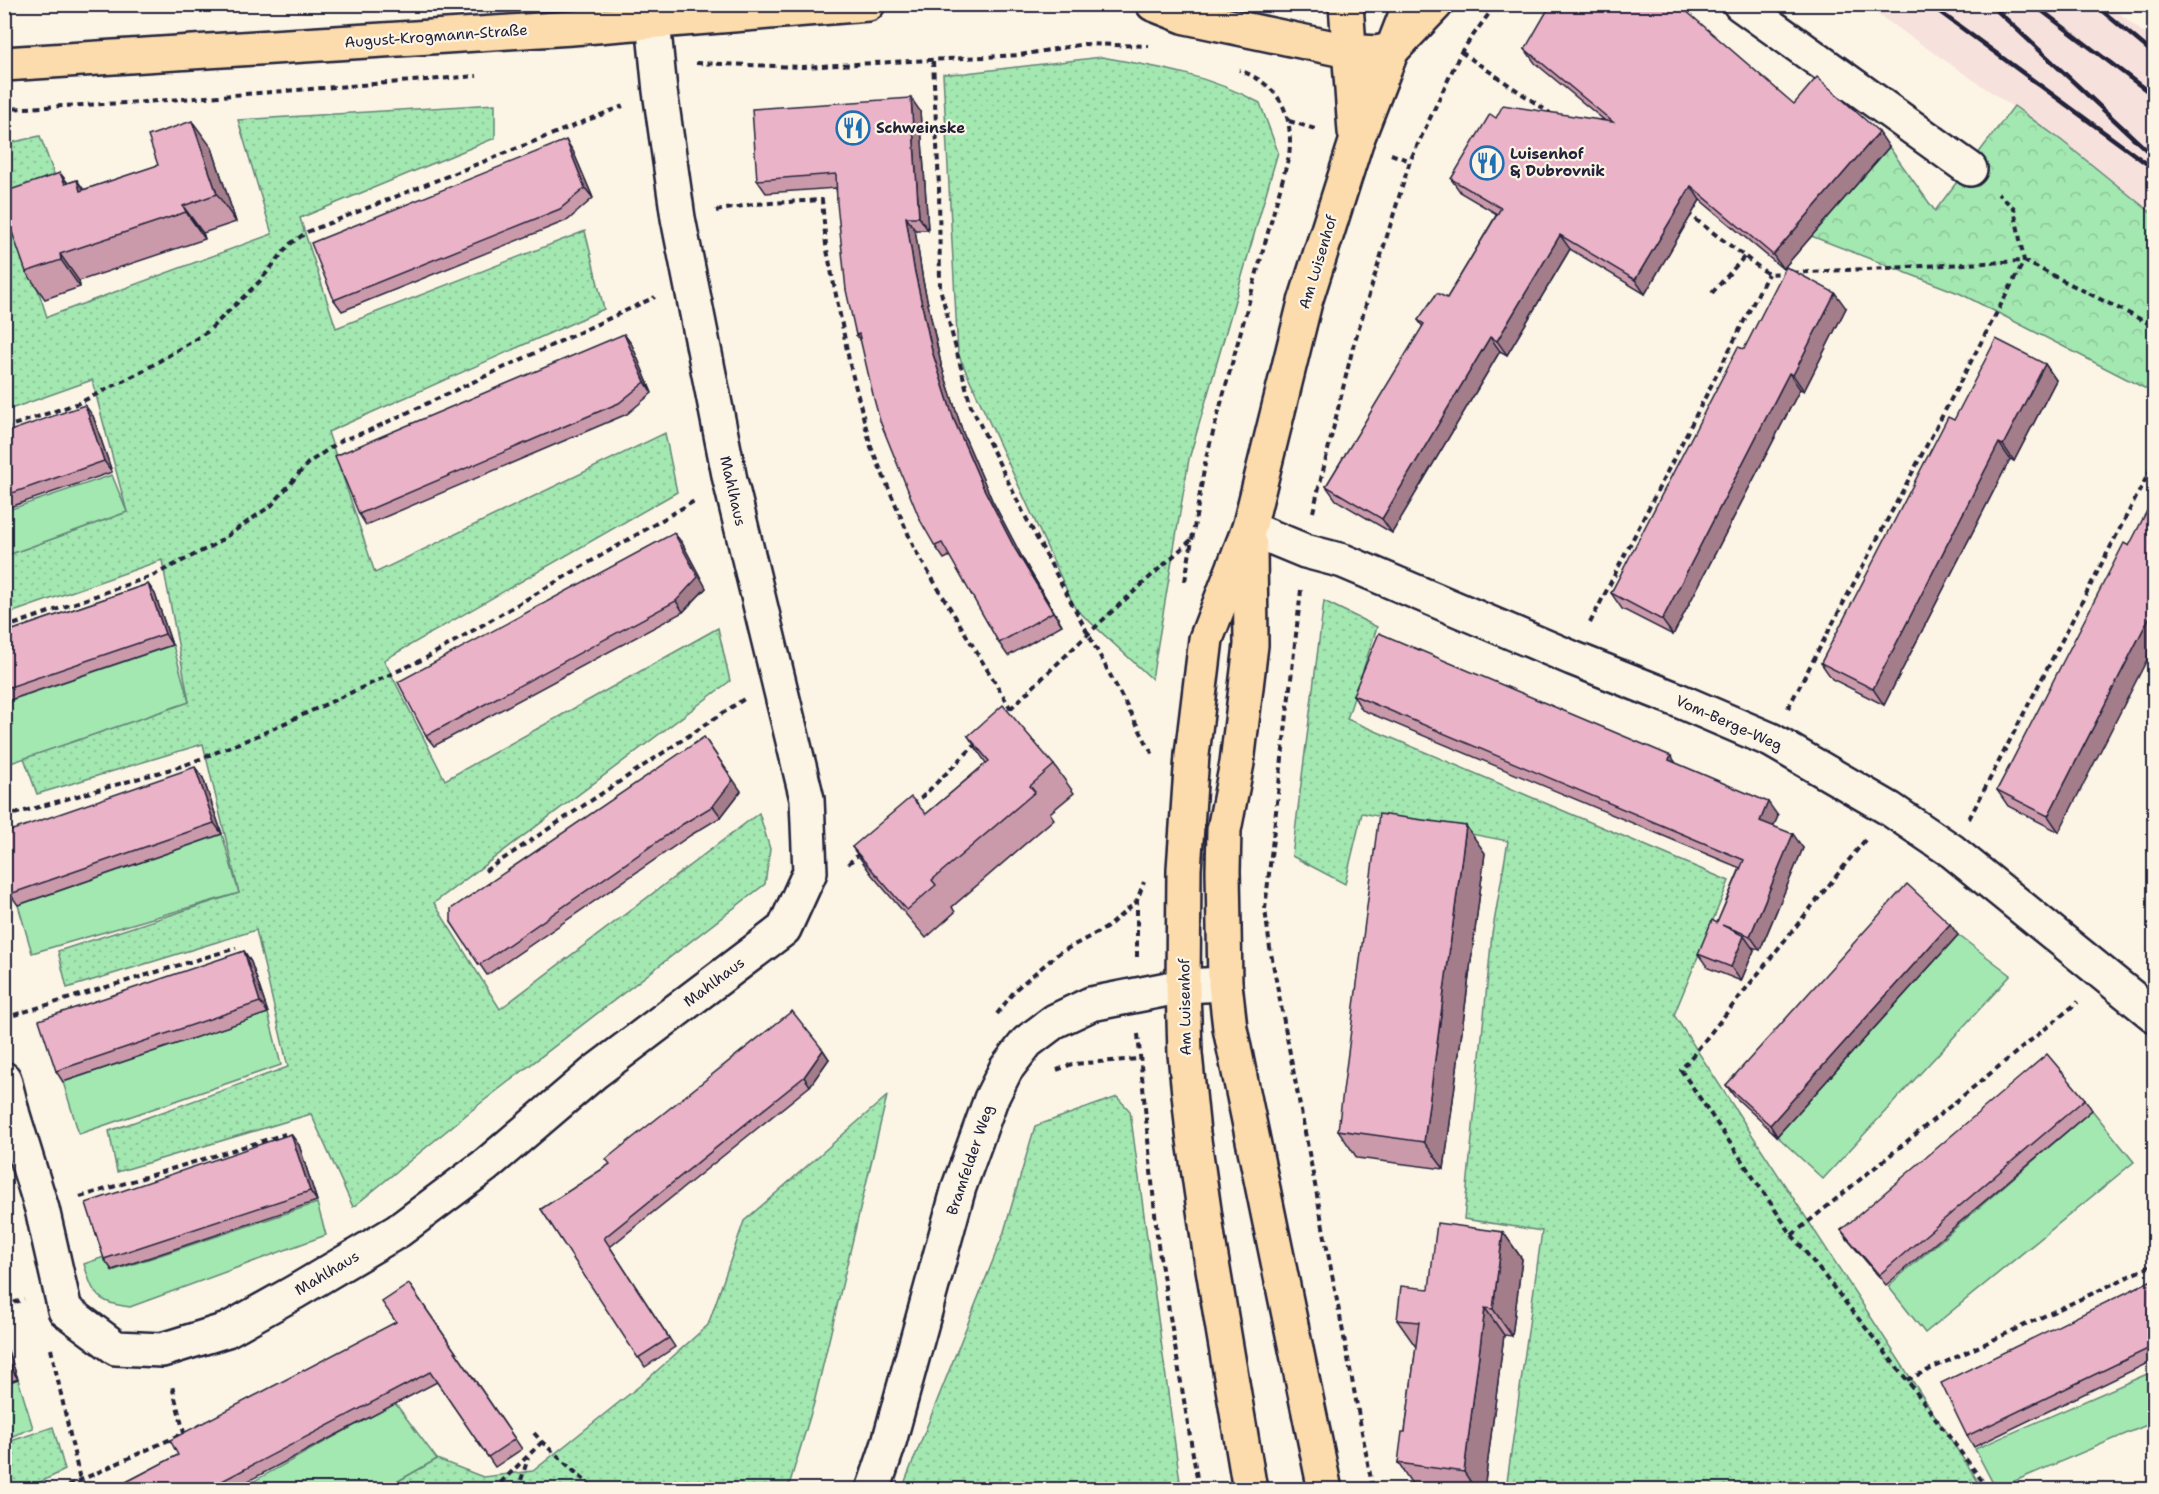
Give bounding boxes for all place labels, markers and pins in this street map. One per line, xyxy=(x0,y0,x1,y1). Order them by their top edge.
restaurant icon: Schweinske xyxy=(835,110,871,146)
place label: Schweinske xyxy=(876,118,965,138)
place label: Luisenhof & Dubrovnik xyxy=(1510,144,1605,181)
restaurant icon: Luisenhof & Dubrovnik xyxy=(1469,145,1505,181)

